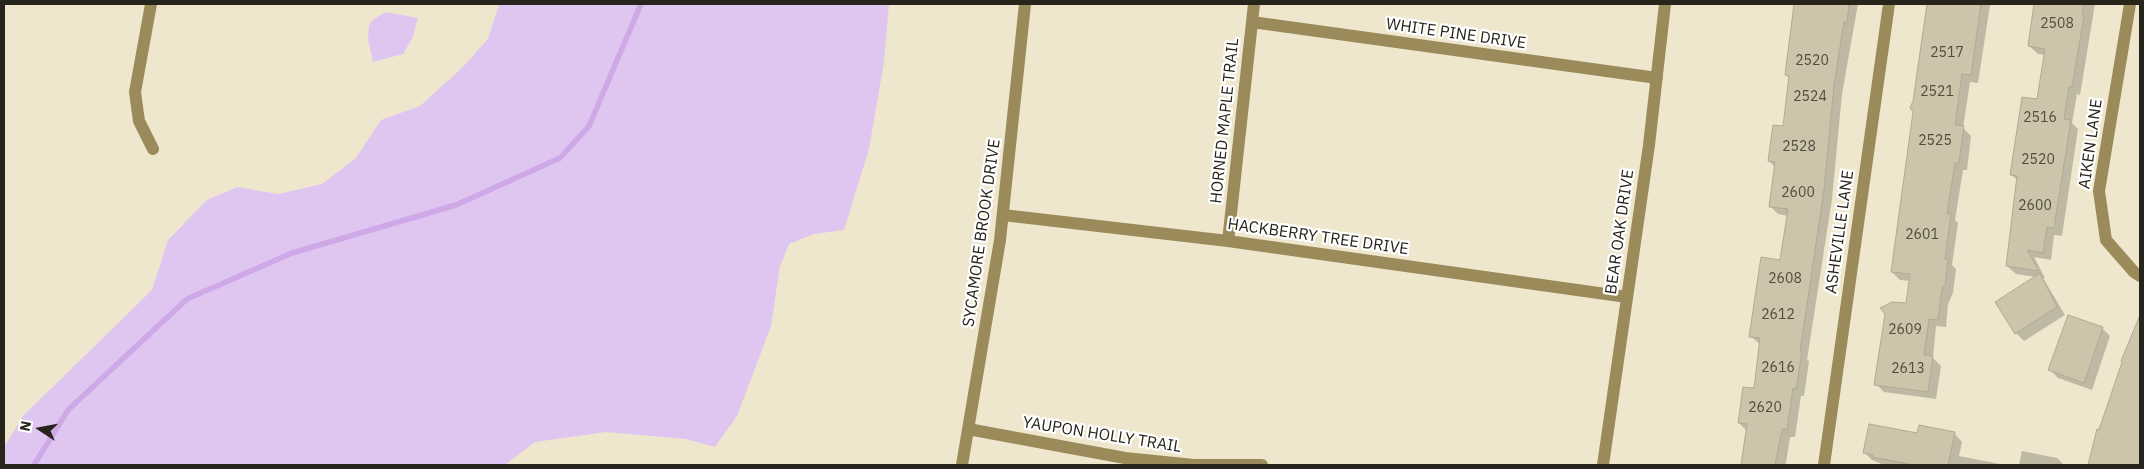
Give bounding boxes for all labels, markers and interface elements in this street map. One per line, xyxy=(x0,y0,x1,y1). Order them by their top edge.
street label: WHITE PINE DRIVE xyxy=(1385,15,1527,53)
house number: 2508 xyxy=(2040,16,2074,32)
street label: HORNED MAPLE TRAIL xyxy=(1207,37,1243,205)
house number: 2517 xyxy=(1930,45,1964,61)
house number: 2520 xyxy=(1795,53,1829,69)
house number: 2521 xyxy=(1920,84,1954,100)
house number: 2524 xyxy=(1793,89,1827,105)
street label: AIKEN LANE xyxy=(2075,98,2107,190)
house number: 2516 xyxy=(2023,110,2057,126)
house number: 2525 xyxy=(1918,133,1952,149)
street label: SYCAMORE BROOK DRIVE xyxy=(959,138,1005,328)
house number: 2528 xyxy=(1782,139,1816,155)
house number: 2520 xyxy=(2021,152,2055,168)
street label: BEAR OAK DRIVE xyxy=(1602,168,1638,296)
street label: ASHEVILLE LANE xyxy=(1822,169,1858,295)
house number: 2600 xyxy=(1781,185,1815,201)
house number: 2600 xyxy=(2018,198,2052,214)
street label: HACKBERRY TREE DRIVE xyxy=(1226,215,1410,259)
house number: 2601 xyxy=(1905,227,1939,243)
house number: 2608 xyxy=(1768,271,1802,287)
house number: 2612 xyxy=(1761,307,1795,323)
house number: 2609 xyxy=(1888,322,1922,338)
house number: 2616 xyxy=(1761,360,1795,376)
house number: 2613 xyxy=(1891,361,1925,377)
house number: 2620 xyxy=(1748,400,1782,416)
north arrow xyxy=(15,404,65,454)
street label: YAUPON HOLLY TRAIL xyxy=(1021,413,1183,457)
text: N xyxy=(15,419,35,433)

